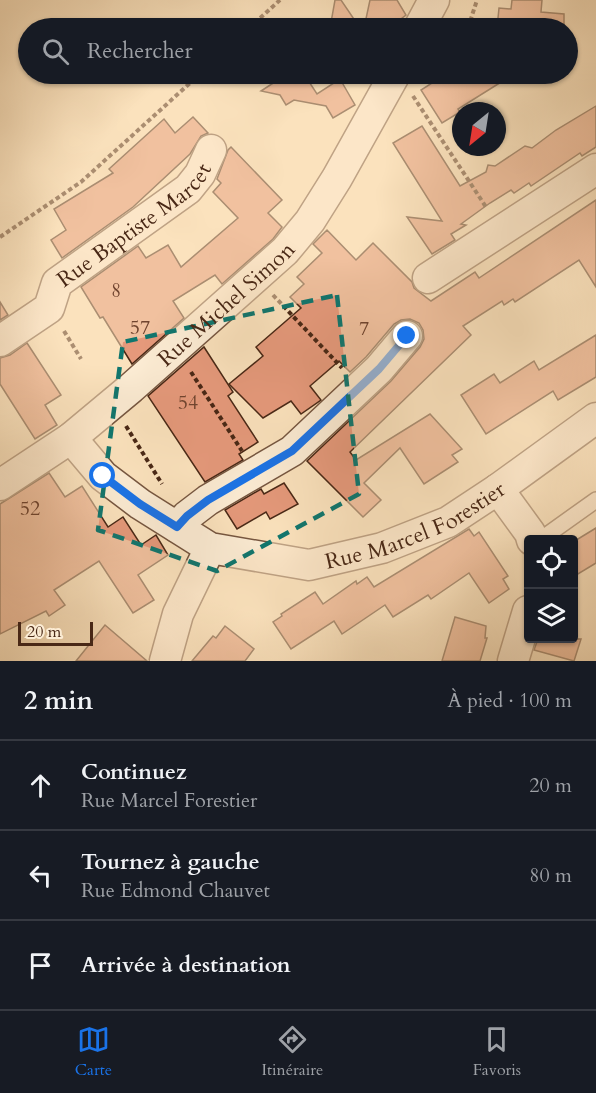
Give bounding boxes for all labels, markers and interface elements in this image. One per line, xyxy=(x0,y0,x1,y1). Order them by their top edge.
search box xyxy=(18,18,578,84)
icon: search xyxy=(39,35,72,68)
text: Rechercher xyxy=(87,36,192,66)
north arrow xyxy=(452,102,506,156)
street label: Rue Baptiste Marcet xyxy=(51,159,219,294)
street label: Rue Michel Simon xyxy=(151,236,303,374)
house number: 8 xyxy=(111,277,121,304)
house number: 57 xyxy=(130,314,150,341)
house number: 7 xyxy=(359,315,369,342)
route end xyxy=(393,322,419,348)
house number: 54 xyxy=(178,389,198,416)
route start xyxy=(89,462,115,488)
street label: Rue Marcel Forestier xyxy=(322,474,512,577)
house number: 52 xyxy=(20,495,40,522)
map controls xyxy=(524,535,578,643)
button: locate xyxy=(524,535,578,589)
button: layers xyxy=(524,589,578,643)
scale bar xyxy=(18,619,93,646)
text: 20 m xyxy=(27,621,61,643)
text: 2 min xyxy=(24,683,93,718)
text: À pied · 100 m xyxy=(448,687,572,714)
text: Continuez xyxy=(81,757,187,787)
icon: ahead xyxy=(24,769,57,802)
text: 20 m xyxy=(529,772,572,799)
text: Rue Marcel Forestier xyxy=(81,787,257,814)
text: Tournez à gauche xyxy=(81,847,260,877)
icon: left xyxy=(24,859,57,892)
text: 80 m xyxy=(529,862,572,889)
text: Rue Edmond Chauvet xyxy=(81,877,270,904)
icon: arrive xyxy=(24,949,57,982)
text: Arrivée à destination xyxy=(81,950,291,980)
tab: Carte xyxy=(75,1023,112,1081)
tab: Itinéraire xyxy=(262,1023,323,1081)
tab: Favoris xyxy=(473,1023,521,1081)

